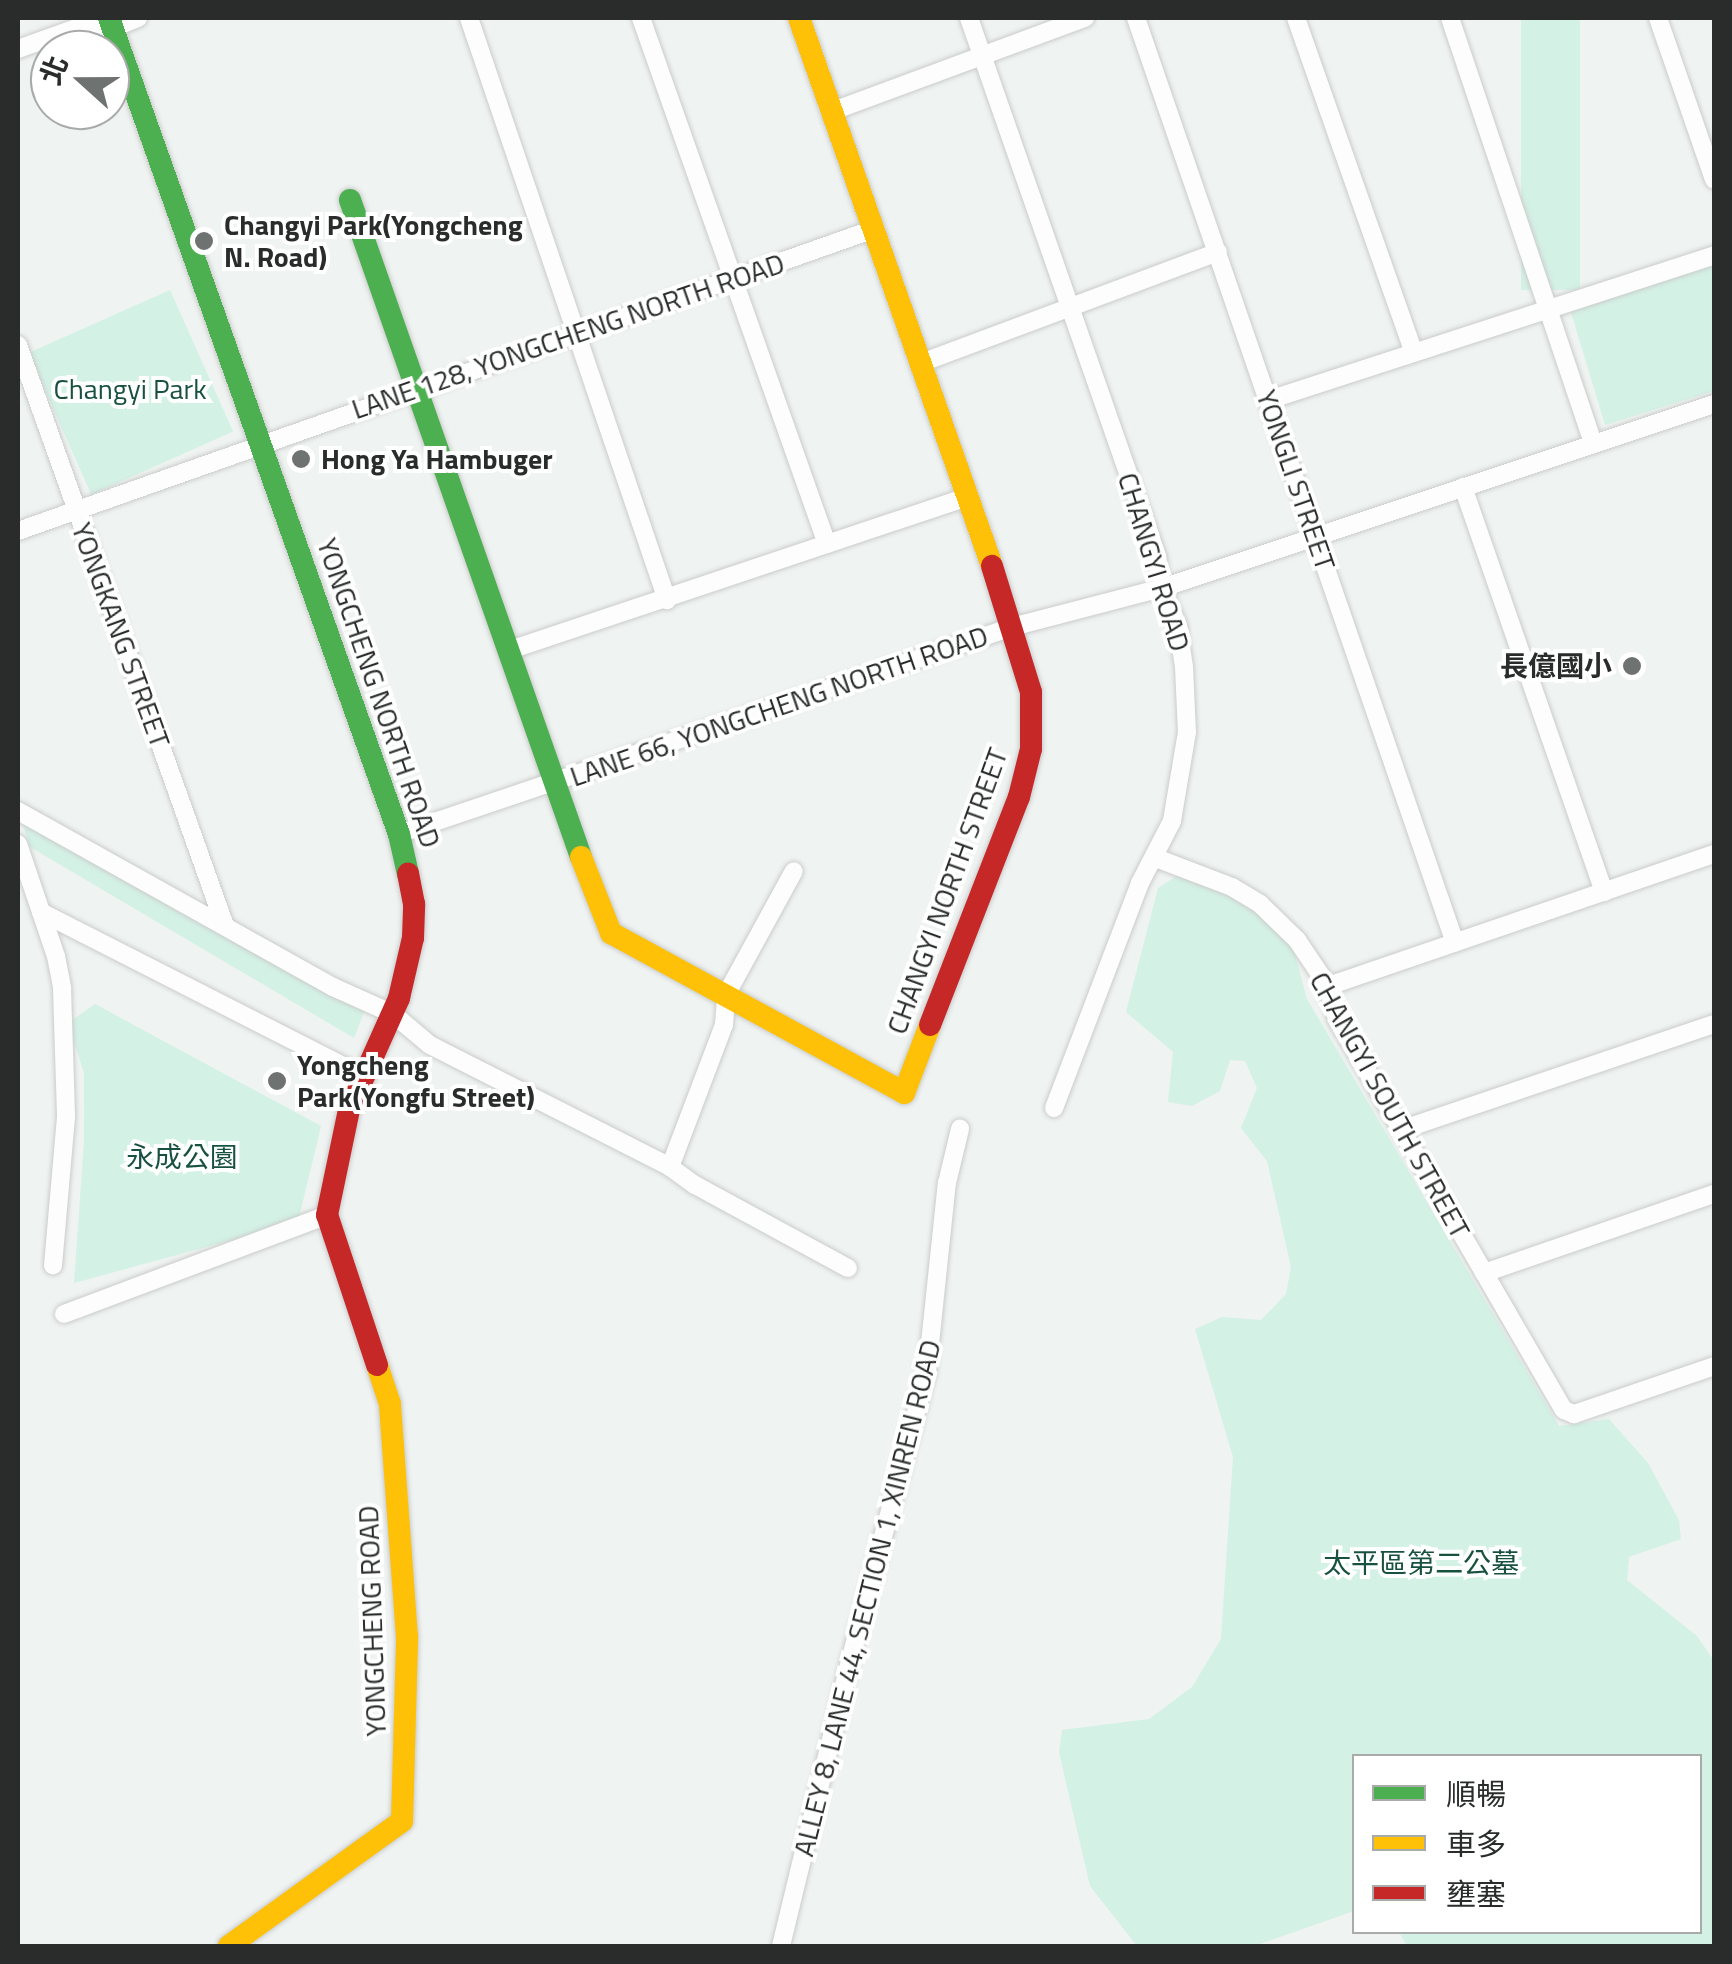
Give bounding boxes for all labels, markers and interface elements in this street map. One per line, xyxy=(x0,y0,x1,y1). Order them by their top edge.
north arrow xyxy=(30,30,130,130)
text: 北 xyxy=(28,49,78,91)
place label: Changyi Park(Yongcheng N. Road) xyxy=(224,208,523,274)
marker: Changyi Park(Yongcheng N. Road) xyxy=(193,230,215,252)
street label: LANE 128, YONGCHENG NORTH ROAD xyxy=(347,246,789,426)
park label: Changyi Park xyxy=(53,372,207,406)
street label: YONGLI STREET xyxy=(1249,386,1343,574)
place label: Hong Ya Hambuger xyxy=(321,442,553,476)
marker: Hong Ya Hambuger xyxy=(290,448,312,470)
street label: CHANGYI ROAD xyxy=(1111,469,1197,655)
street label: YONGKANG STREET xyxy=(65,518,177,752)
street label: YONGCHENG NORTH ROAD xyxy=(310,534,448,852)
street label: LANE 66, YONGCHENG NORTH ROAD xyxy=(566,619,992,793)
place label: 長億國小 xyxy=(1500,649,1612,683)
marker: 長億國小 xyxy=(1621,655,1643,677)
street label: CHANGYI NORTH STREET xyxy=(880,744,1014,1038)
street label: CHANGYI SOUTH STREET xyxy=(1303,966,1477,1244)
place label: Yongcheng Park(Yongfu Street) xyxy=(297,1048,535,1114)
marker: Yongcheng Park(Yongfu Street) xyxy=(266,1070,288,1092)
park label: 永成公園 xyxy=(126,1140,238,1174)
street label: ALLEY 8, LANE 44, SECTION 1, XINREN ROAD xyxy=(786,1336,948,1860)
street label: YONGCHENG ROAD xyxy=(351,1505,393,1737)
park label: 太平區第二公墓 xyxy=(1323,1546,1519,1580)
legend xyxy=(1352,1754,1702,1934)
text: 順暢 xyxy=(1446,1771,1506,1817)
text: 車多 xyxy=(1446,1821,1506,1867)
text: 壅塞 xyxy=(1446,1871,1506,1917)

